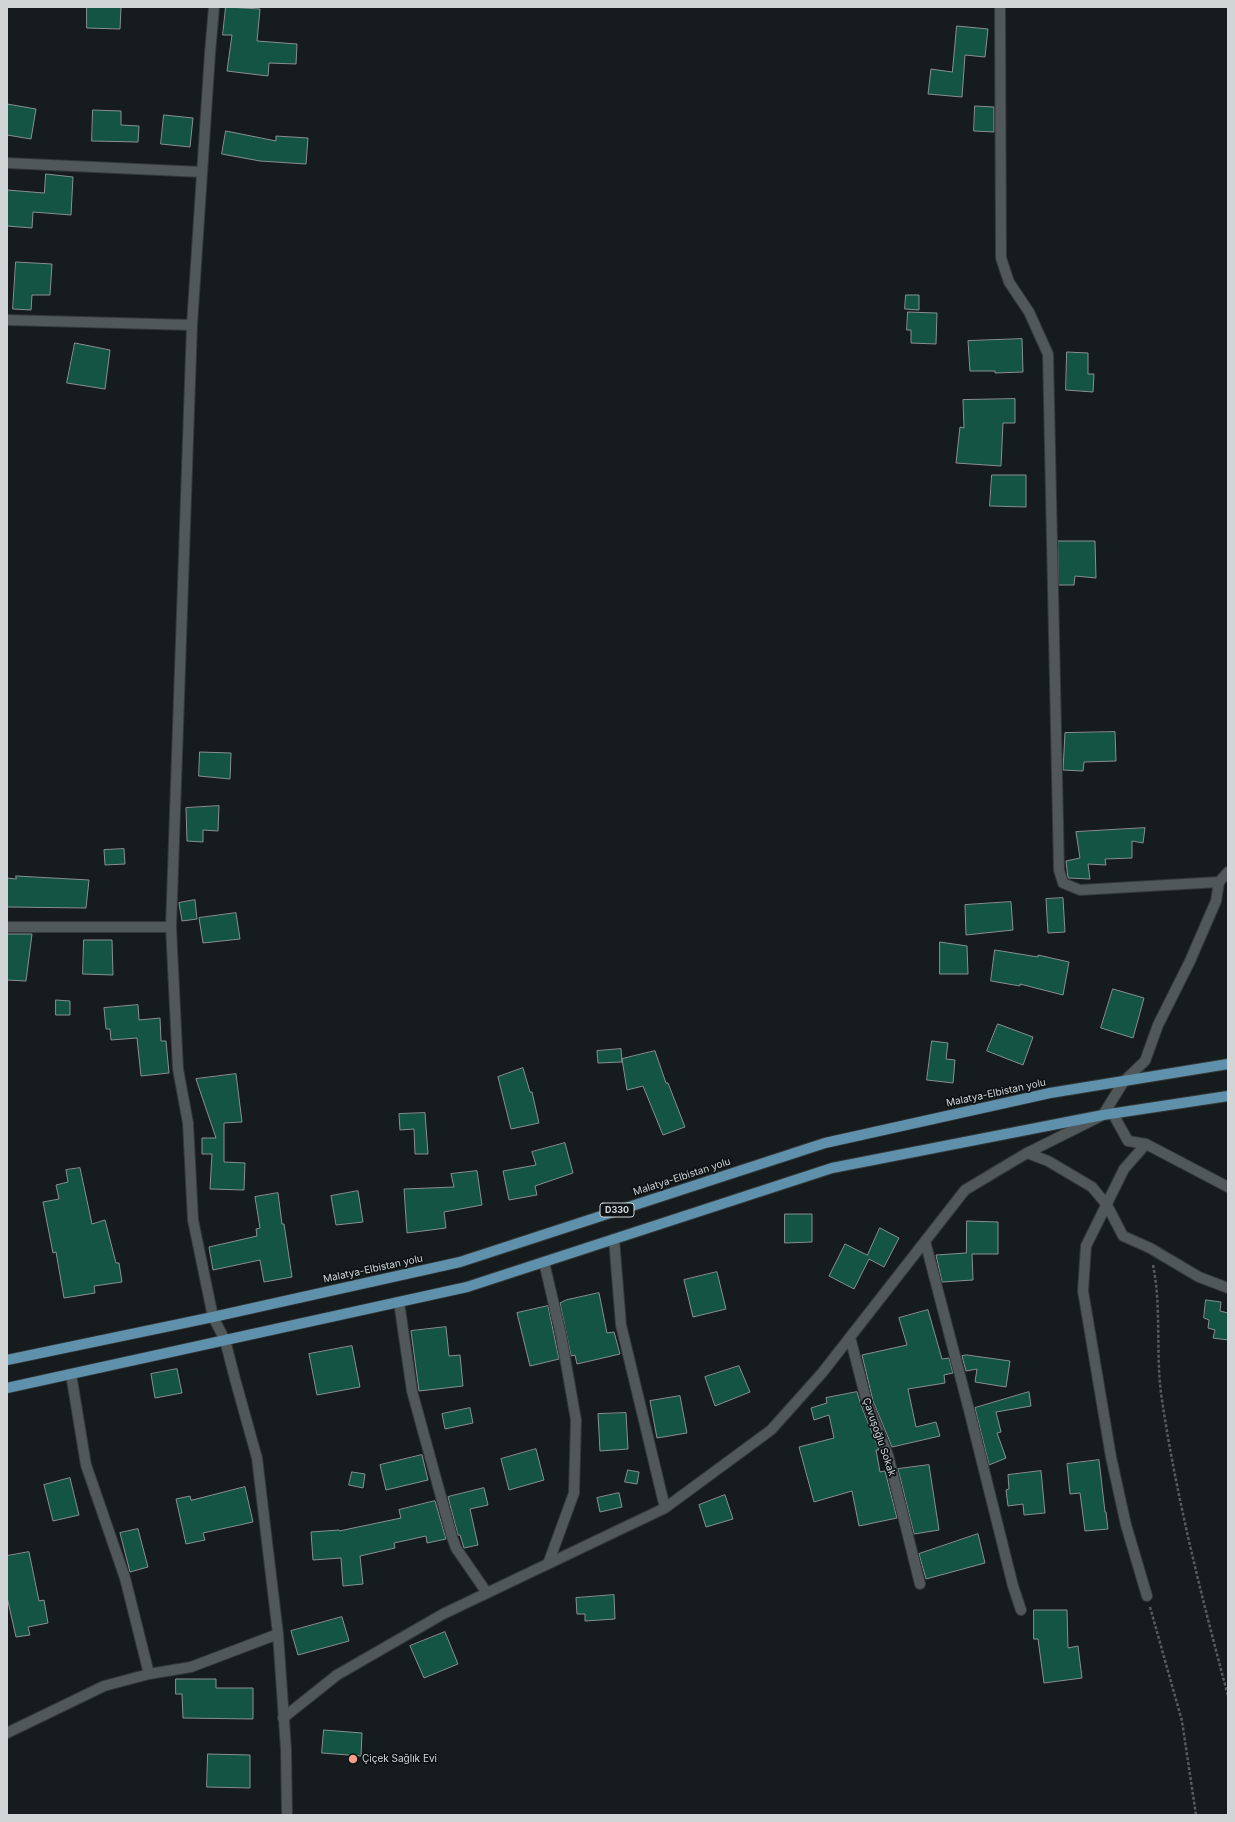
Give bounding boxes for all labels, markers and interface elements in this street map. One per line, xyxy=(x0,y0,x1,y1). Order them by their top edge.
street label: Malatya-Elbistan yolu xyxy=(945,1077,1047,1109)
street label: Malatya-Elbistan yolu xyxy=(632,1156,732,1198)
road number: D330 xyxy=(600,1203,634,1217)
street label: Malatya-Elbistan yolu xyxy=(322,1253,424,1285)
street label: Çavuşoğlu Sokak xyxy=(860,1396,898,1478)
marker: Çiçek Sağlık Evi xyxy=(347,1753,359,1765)
place label: Çiçek Sağlık Evi xyxy=(362,1753,437,1765)

